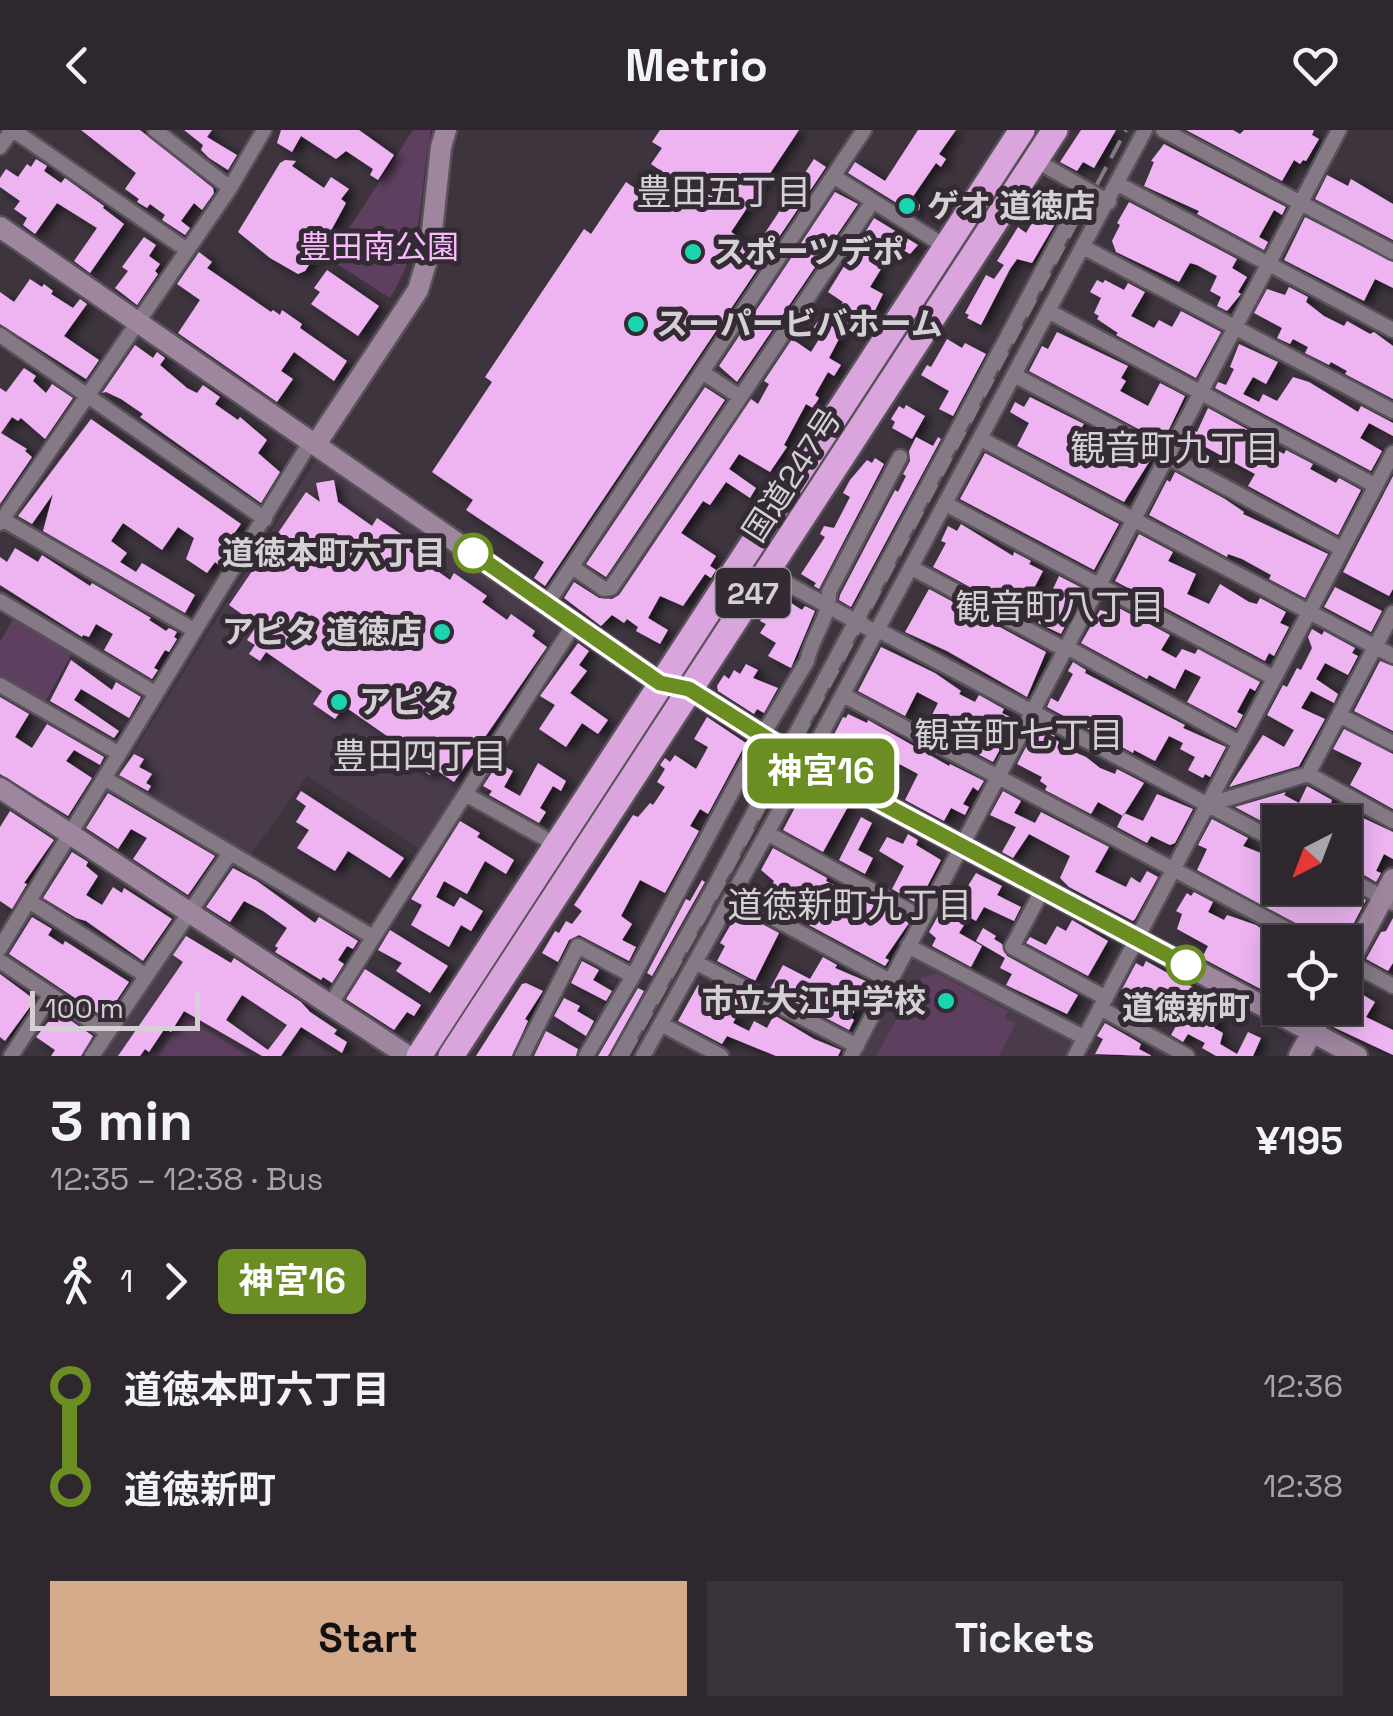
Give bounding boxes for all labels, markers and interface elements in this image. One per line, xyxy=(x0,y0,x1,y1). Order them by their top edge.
text: Metrio xyxy=(625,37,768,94)
icon: back xyxy=(50,38,105,93)
icon: heart xyxy=(1288,38,1343,93)
district label: 豊田五丁目 xyxy=(636,170,812,214)
place label: ゲオ 道徳店 xyxy=(927,186,1095,226)
marker: ゲオ 道徳店 xyxy=(896,195,918,217)
park label: 豊田南公園 xyxy=(299,227,459,267)
place label: スポーツデポ xyxy=(713,232,904,272)
marker: スポーツデポ xyxy=(682,241,704,263)
place label: スーパービバホーム xyxy=(656,304,943,344)
marker: スーパービバホーム xyxy=(625,313,647,335)
street label: 国道247号 xyxy=(734,401,850,549)
district label: 観音町九丁目 xyxy=(1070,426,1280,470)
place label: 道徳本町六丁目 xyxy=(222,533,446,573)
marker: 道徳本町六丁目 xyxy=(454,534,492,572)
road number: 247 xyxy=(716,568,790,618)
district label: 観音町八丁目 xyxy=(955,585,1165,629)
place label: アピタ 道徳店 xyxy=(222,612,422,652)
marker: アピタ 道徳店 xyxy=(431,621,453,643)
place label: アピタ xyxy=(359,682,455,722)
marker: アピタ xyxy=(328,691,350,713)
district label: 観音町七丁目 xyxy=(914,713,1124,757)
district label: 豊田四丁目 xyxy=(332,734,508,778)
line badge: 神宮16 xyxy=(751,738,891,804)
text: 神宮16 xyxy=(767,749,875,793)
north arrow xyxy=(1262,805,1362,905)
map controls xyxy=(1262,805,1362,1025)
district label: 道徳新町九丁目 xyxy=(727,883,973,927)
button: locate xyxy=(1262,925,1362,1025)
marker: 道徳新町 xyxy=(1167,946,1205,984)
place label: 市立大江中学校 xyxy=(702,981,926,1021)
scale bar xyxy=(30,986,200,1030)
place label: 道徳新町 xyxy=(1122,988,1250,1028)
text: 100 m xyxy=(45,990,124,1026)
marker: 市立大江中学校 xyxy=(935,990,957,1012)
text: 3 min xyxy=(50,1086,193,1156)
text: ¥195 xyxy=(1256,1117,1343,1165)
text: 12:35 – 12:38 · Bus xyxy=(50,1159,323,1199)
icon: walk xyxy=(50,1254,105,1309)
icon: forward xyxy=(148,1254,203,1309)
text: 神宮16 xyxy=(238,1259,346,1303)
text: 1 xyxy=(120,1261,133,1301)
text: 道徳本町六丁目 xyxy=(124,1366,390,1414)
text: 12:36 xyxy=(1263,1366,1343,1406)
text: 道徳新町 xyxy=(124,1466,276,1514)
text: 12:38 xyxy=(1263,1466,1343,1506)
button: Start xyxy=(50,1581,687,1696)
button: Tickets xyxy=(707,1581,1343,1696)

